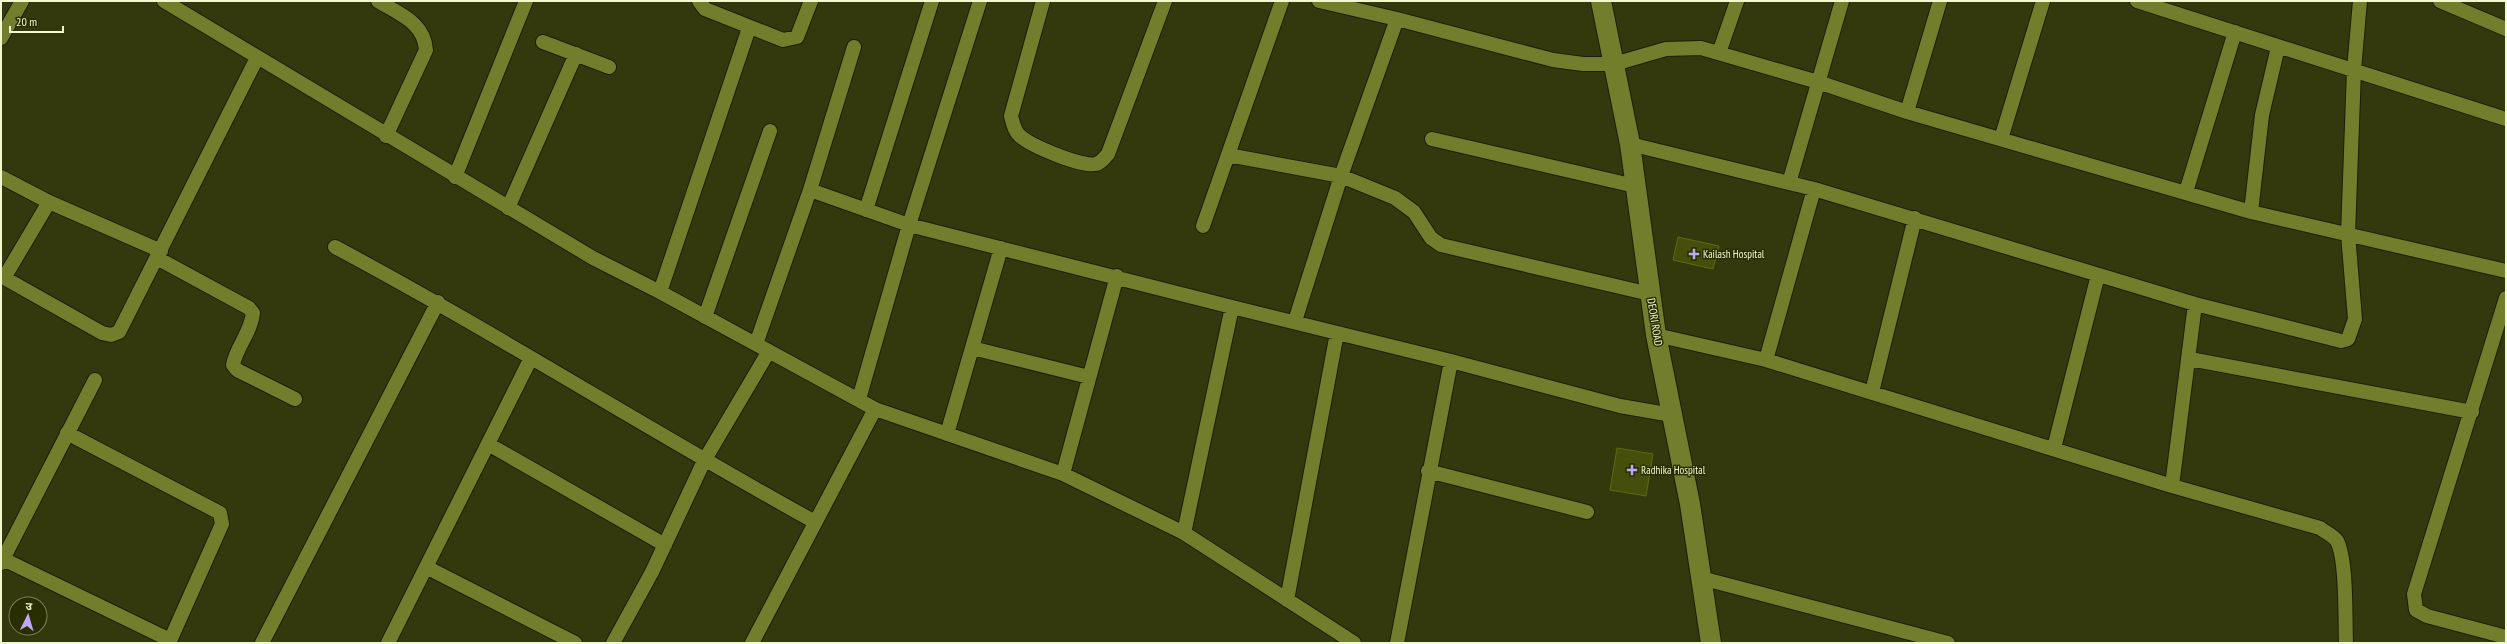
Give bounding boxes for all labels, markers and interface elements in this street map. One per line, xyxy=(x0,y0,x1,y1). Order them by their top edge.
scale bar xyxy=(10,8,63,34)
text: 20 m xyxy=(16,14,37,29)
place label: Kailash Hospital xyxy=(1703,247,1765,261)
marker: Kailash Hospital xyxy=(1688,248,1700,260)
street label: DEORI ROAD xyxy=(1644,297,1666,347)
place label: Radhika Hospital xyxy=(1641,463,1706,477)
marker: Radhika Hospital xyxy=(1626,464,1638,476)
north arrow xyxy=(8,596,48,636)
text: उ xyxy=(25,599,33,613)

